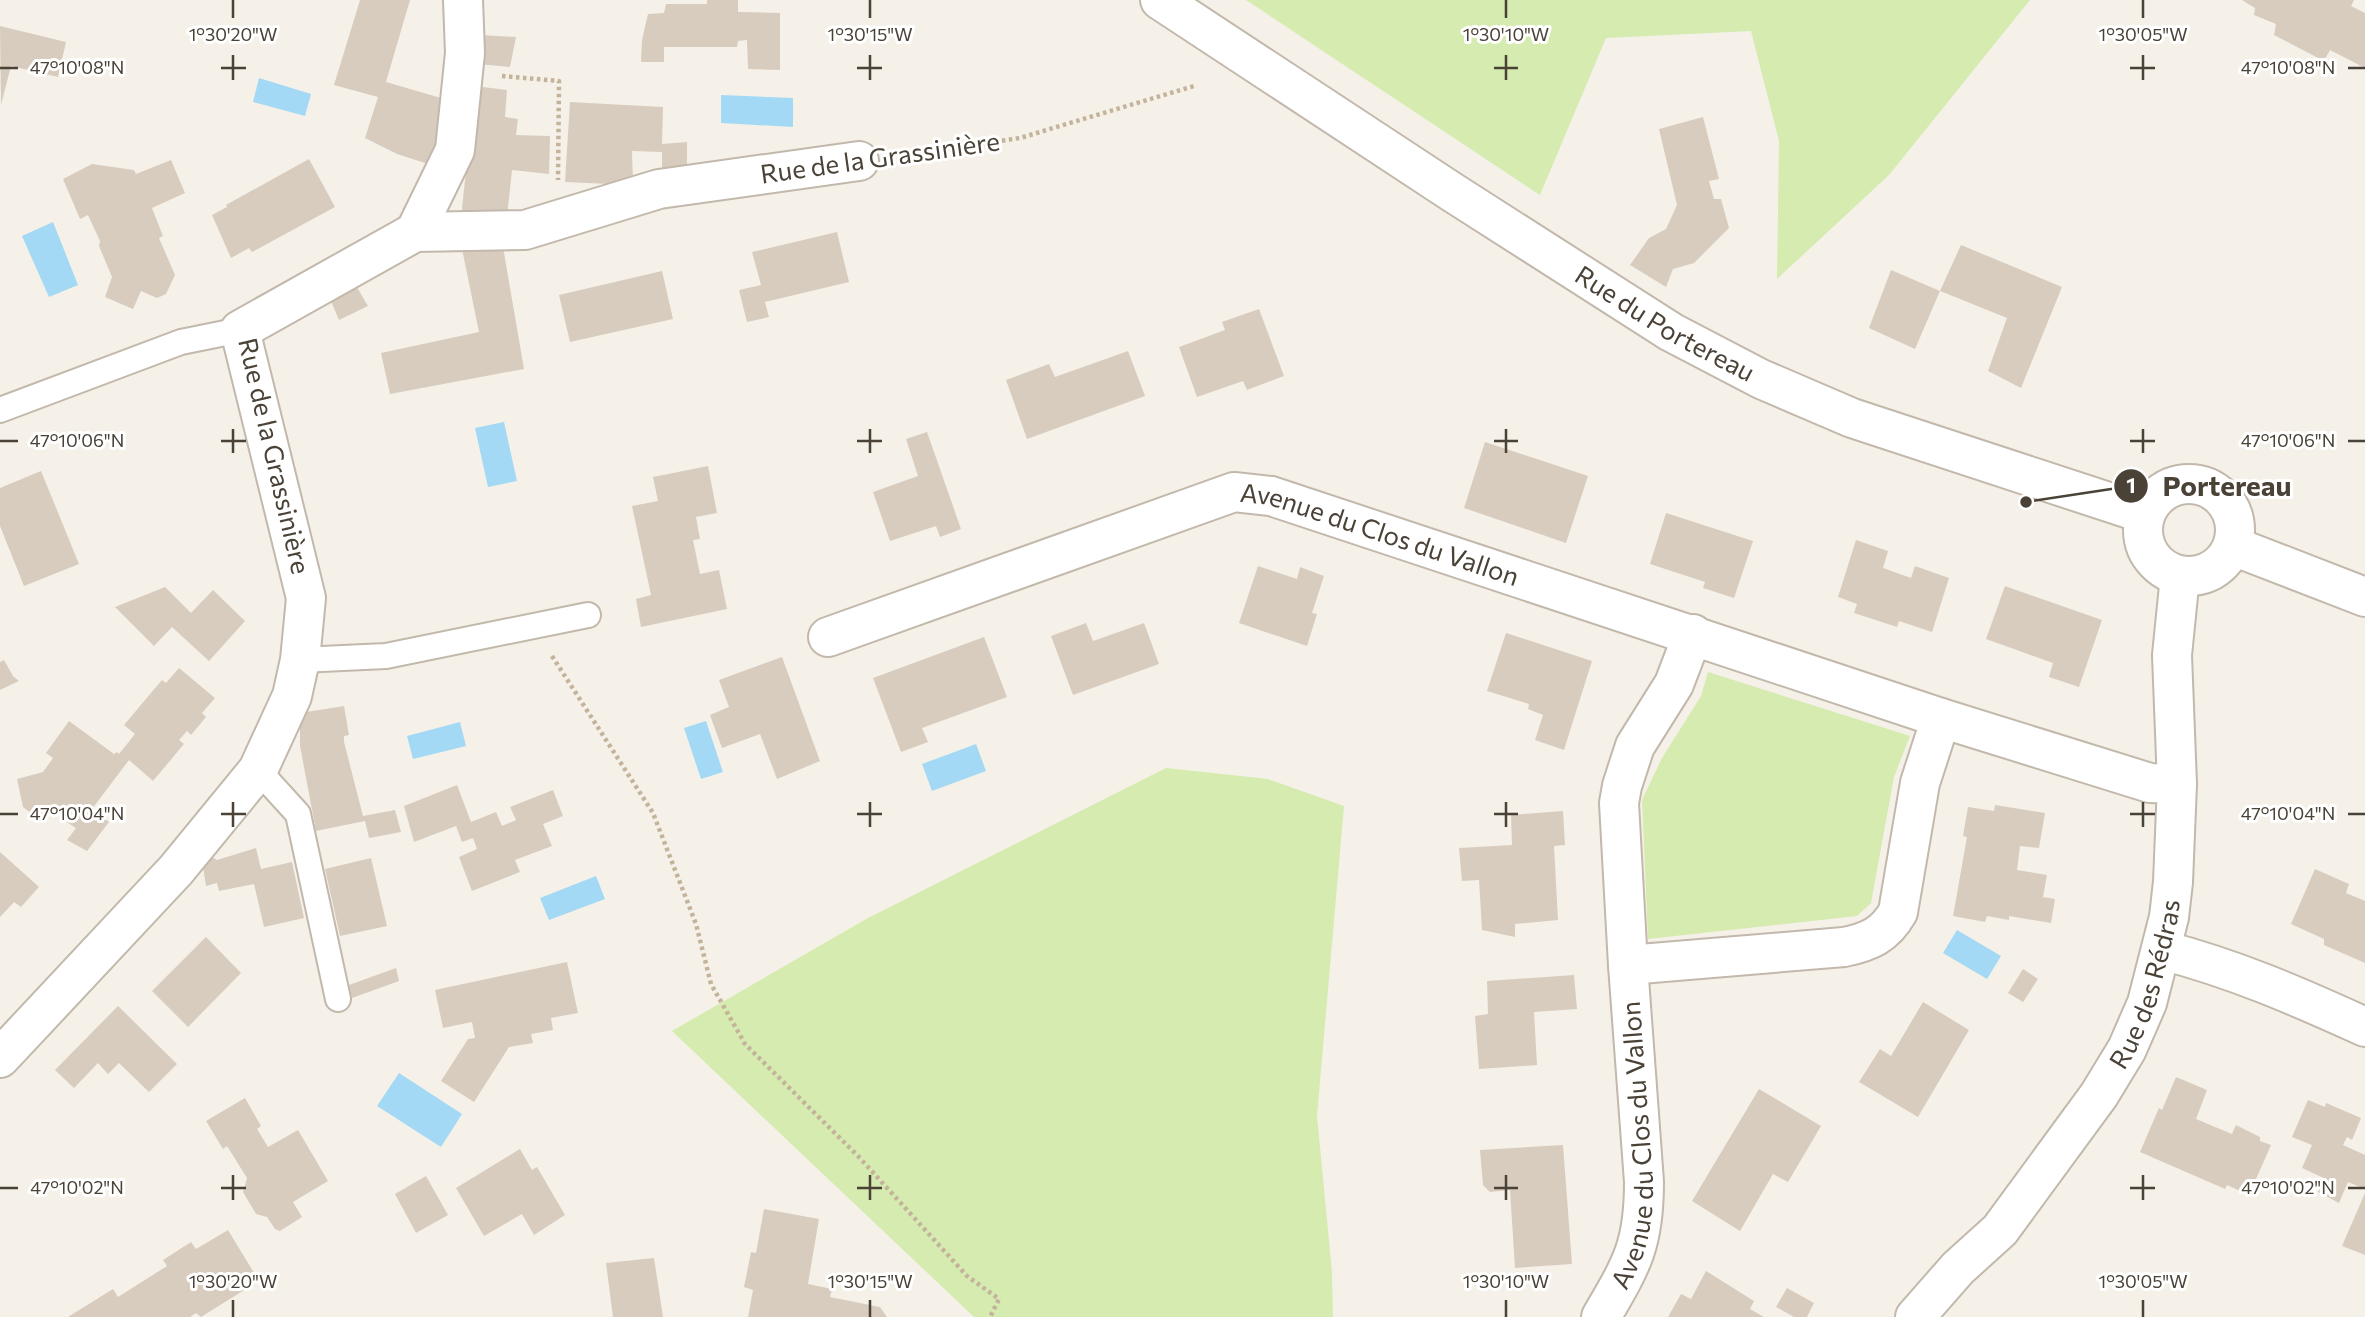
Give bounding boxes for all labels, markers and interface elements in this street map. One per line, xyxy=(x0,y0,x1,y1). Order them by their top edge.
text: 1°30'20"W xyxy=(189,23,277,45)
text: 1°30'15"W xyxy=(827,23,913,45)
text: 1°30'10"W xyxy=(1463,23,1549,45)
text: 1°30'05"W xyxy=(2098,23,2188,45)
text: 47°10'08"N xyxy=(30,56,124,78)
text: 47°10'08"N xyxy=(2241,56,2335,78)
street label: Rue de la Grassinière xyxy=(758,124,1001,189)
street label: Rue du Portereau xyxy=(1570,258,1760,387)
street label: Rue de la Grassinière xyxy=(233,335,318,577)
text: 47°10'06"N xyxy=(30,429,124,451)
text: 47°10'06"N xyxy=(2241,429,2335,451)
callout: Portereau xyxy=(2114,461,2306,510)
text: Portereau xyxy=(2162,468,2292,502)
text: 1 xyxy=(2126,472,2136,497)
street label: Avenue du Clos du Vallon xyxy=(1239,476,1523,591)
text: 47°10'04"N xyxy=(30,802,124,824)
text: 47°10'04"N xyxy=(2241,802,2335,824)
street label: Rue des Rédras xyxy=(2102,898,2185,1074)
street label: Avenue du Clos du Vallon xyxy=(1603,1000,1658,1294)
text: 47°10'02"N xyxy=(30,1176,124,1198)
text: 47°10'02"N xyxy=(2241,1176,2335,1198)
text: 1°30'20"W xyxy=(189,1270,277,1292)
text: 1°30'15"W xyxy=(827,1270,913,1292)
text: 1°30'10"W xyxy=(1463,1270,1549,1292)
text: 1°30'05"W xyxy=(2098,1270,2188,1292)

